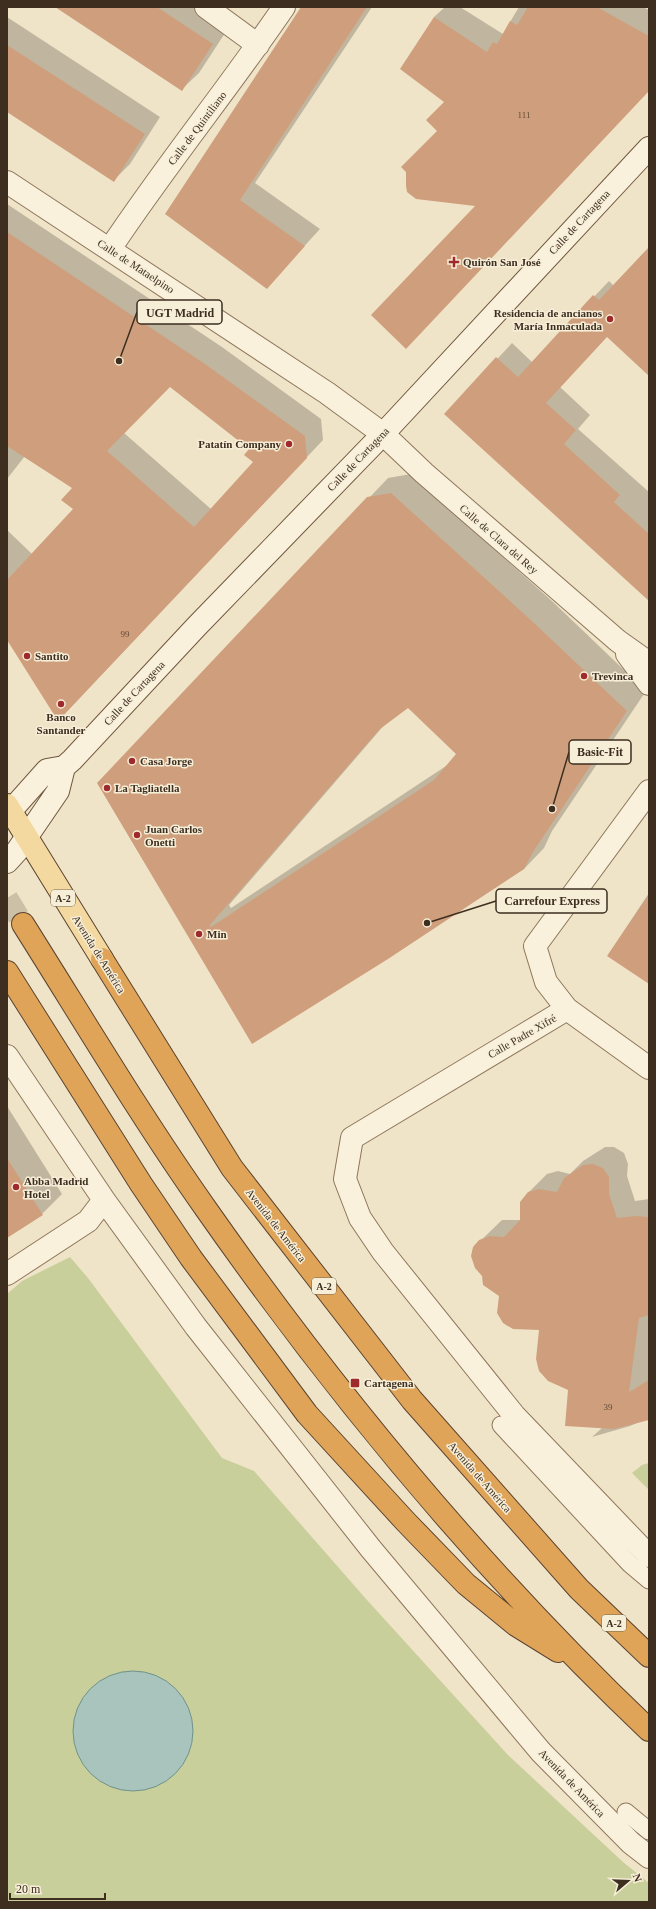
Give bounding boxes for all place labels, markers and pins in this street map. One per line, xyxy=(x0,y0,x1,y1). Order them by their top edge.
marker: Quirón San José xyxy=(448,256,460,268)
place label: Quirón San José xyxy=(463,256,541,268)
callout: UGT Madrid xyxy=(137,300,222,324)
place label: Residencia de ancianos María Inmaculada xyxy=(494,307,603,332)
marker: Residencia de ancianos María Inmaculada xyxy=(605,314,615,324)
place label: Patatín Company xyxy=(198,438,281,450)
marker: Patatín Company xyxy=(284,439,294,449)
place label: Santito xyxy=(35,650,69,662)
marker: Santito xyxy=(22,651,32,661)
place label: Trevinca xyxy=(592,670,634,682)
marker: Trevinca xyxy=(579,671,589,681)
marker: Banco Santander xyxy=(56,699,66,709)
place label: Banco Santander xyxy=(37,711,86,736)
callout: Basic-Fit xyxy=(569,740,631,764)
place label: Casa Jorge xyxy=(140,755,192,767)
marker: Casa Jorge xyxy=(127,756,137,766)
place label: La Tagliatella xyxy=(115,782,180,794)
marker: La Tagliatella xyxy=(102,783,112,793)
place label: Juan Carlos Onetti xyxy=(145,823,203,848)
marker: Juan Carlos Onetti xyxy=(132,830,142,840)
callout: Carrefour Express xyxy=(496,889,607,913)
place label: Min xyxy=(207,928,227,940)
marker: Min xyxy=(194,929,204,939)
place label: Abba Madrid Hotel xyxy=(24,1175,89,1200)
marker: Abba Madrid Hotel xyxy=(11,1182,21,1192)
marker: Cartagena xyxy=(349,1377,361,1389)
place label: Cartagena xyxy=(364,1377,414,1389)

